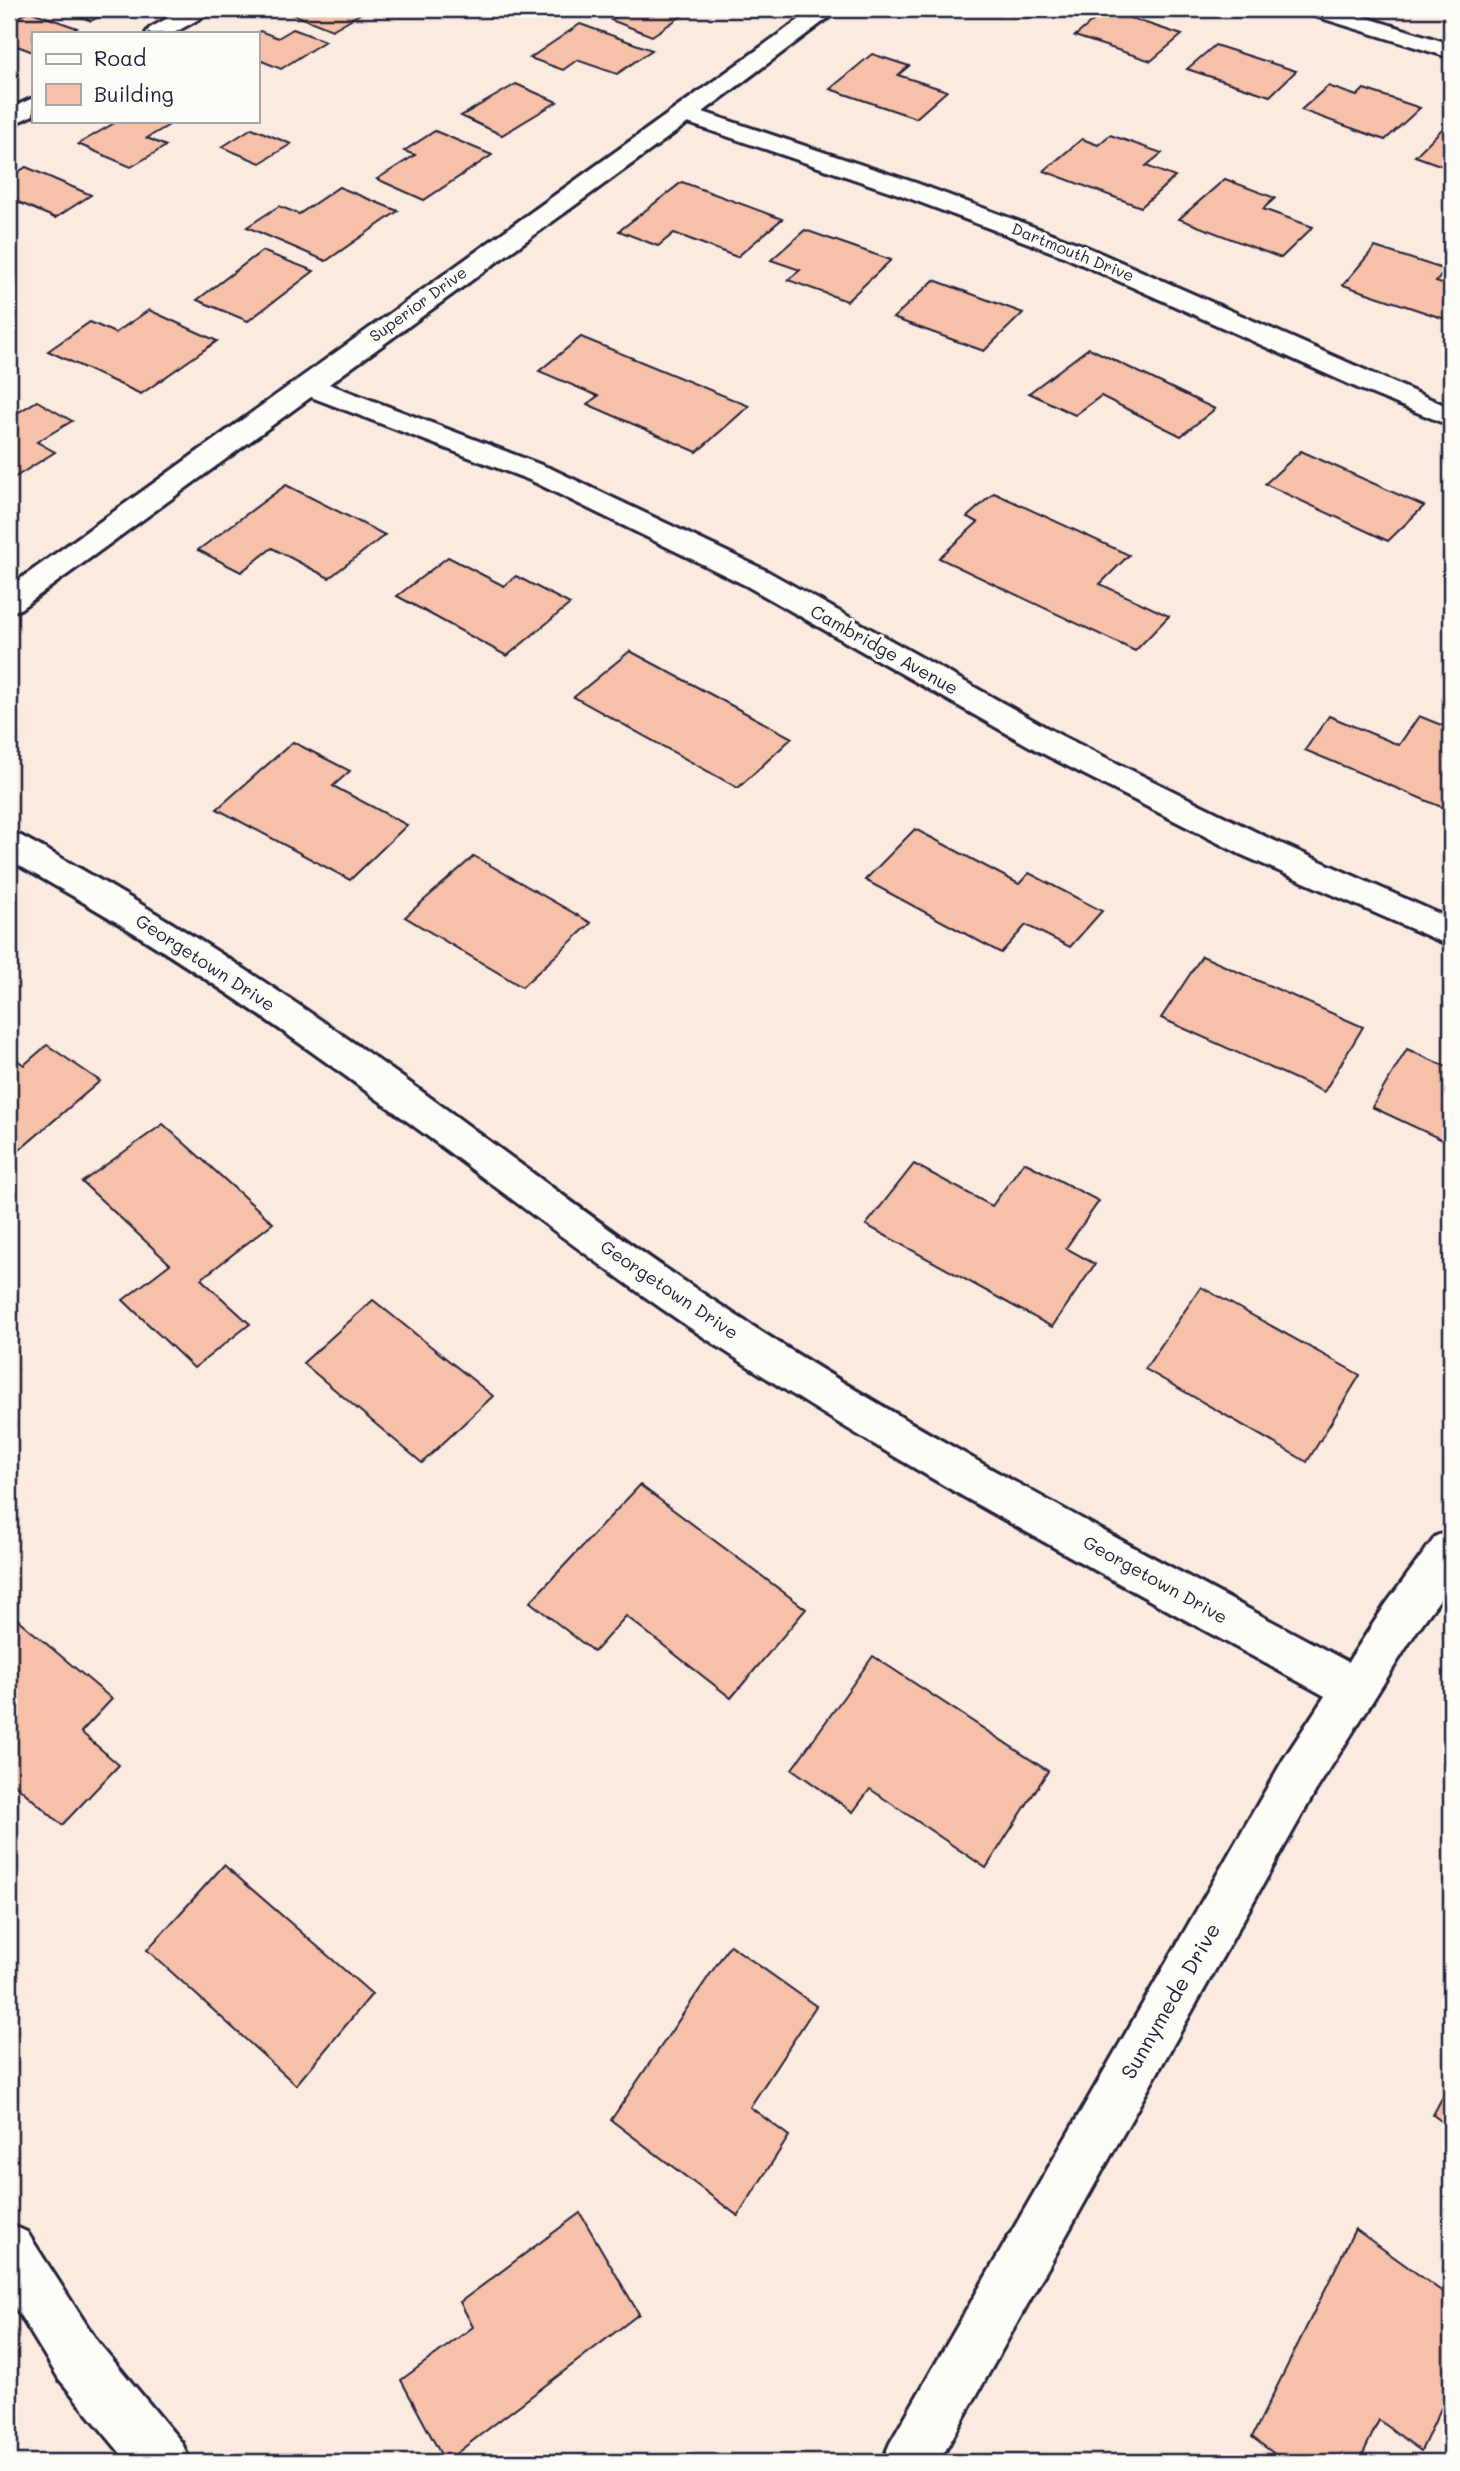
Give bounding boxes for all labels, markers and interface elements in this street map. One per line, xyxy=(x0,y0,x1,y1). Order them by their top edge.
legend xyxy=(32,32,259,122)
text: Road xyxy=(94,44,146,71)
text: Building xyxy=(94,80,174,107)
street label: Dartmouth Drive xyxy=(1009,217,1138,286)
street label: Superior Drive xyxy=(365,261,471,346)
street label: Cambridge Avenue xyxy=(806,599,963,700)
street label: Georgetown Drive xyxy=(131,908,280,1016)
street label: Georgetown Drive xyxy=(596,1234,743,1344)
street label: Georgetown Drive xyxy=(1079,1529,1232,1629)
street label: Sunnymede Drive xyxy=(1114,1917,1225,2083)

